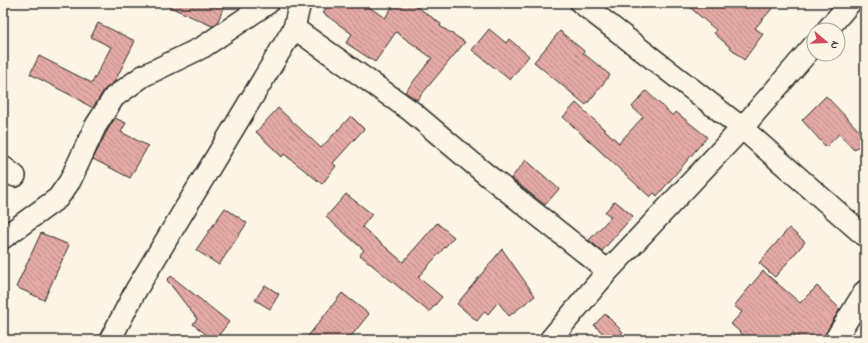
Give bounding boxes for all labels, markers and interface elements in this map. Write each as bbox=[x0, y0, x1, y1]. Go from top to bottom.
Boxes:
north arrow bbox=[806, 22, 846, 62]
text: N bbox=[826, 39, 843, 51]

